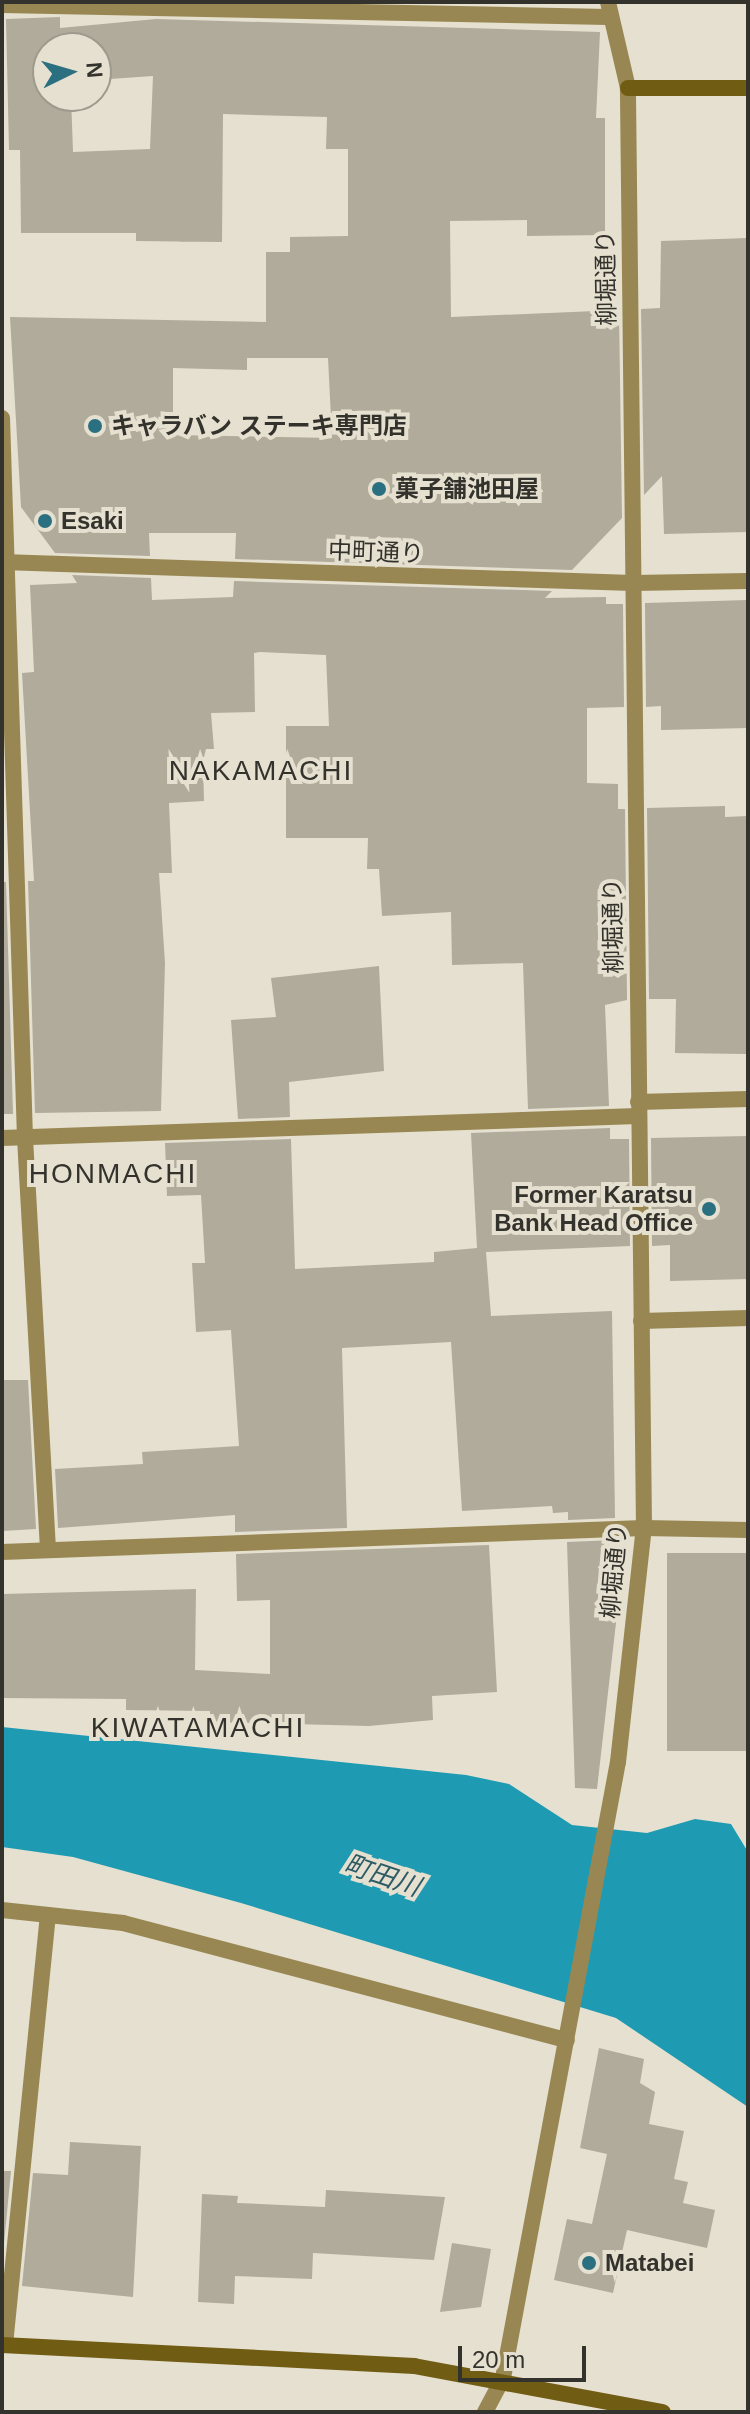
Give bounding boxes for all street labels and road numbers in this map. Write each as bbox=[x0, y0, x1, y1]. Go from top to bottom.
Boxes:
street label: 柳堀通り bbox=[591, 230, 621, 326]
street label: 中町通り bbox=[328, 536, 424, 568]
street label: 柳堀通り bbox=[598, 878, 628, 974]
street label: 柳堀通り bbox=[595, 1522, 633, 1620]

